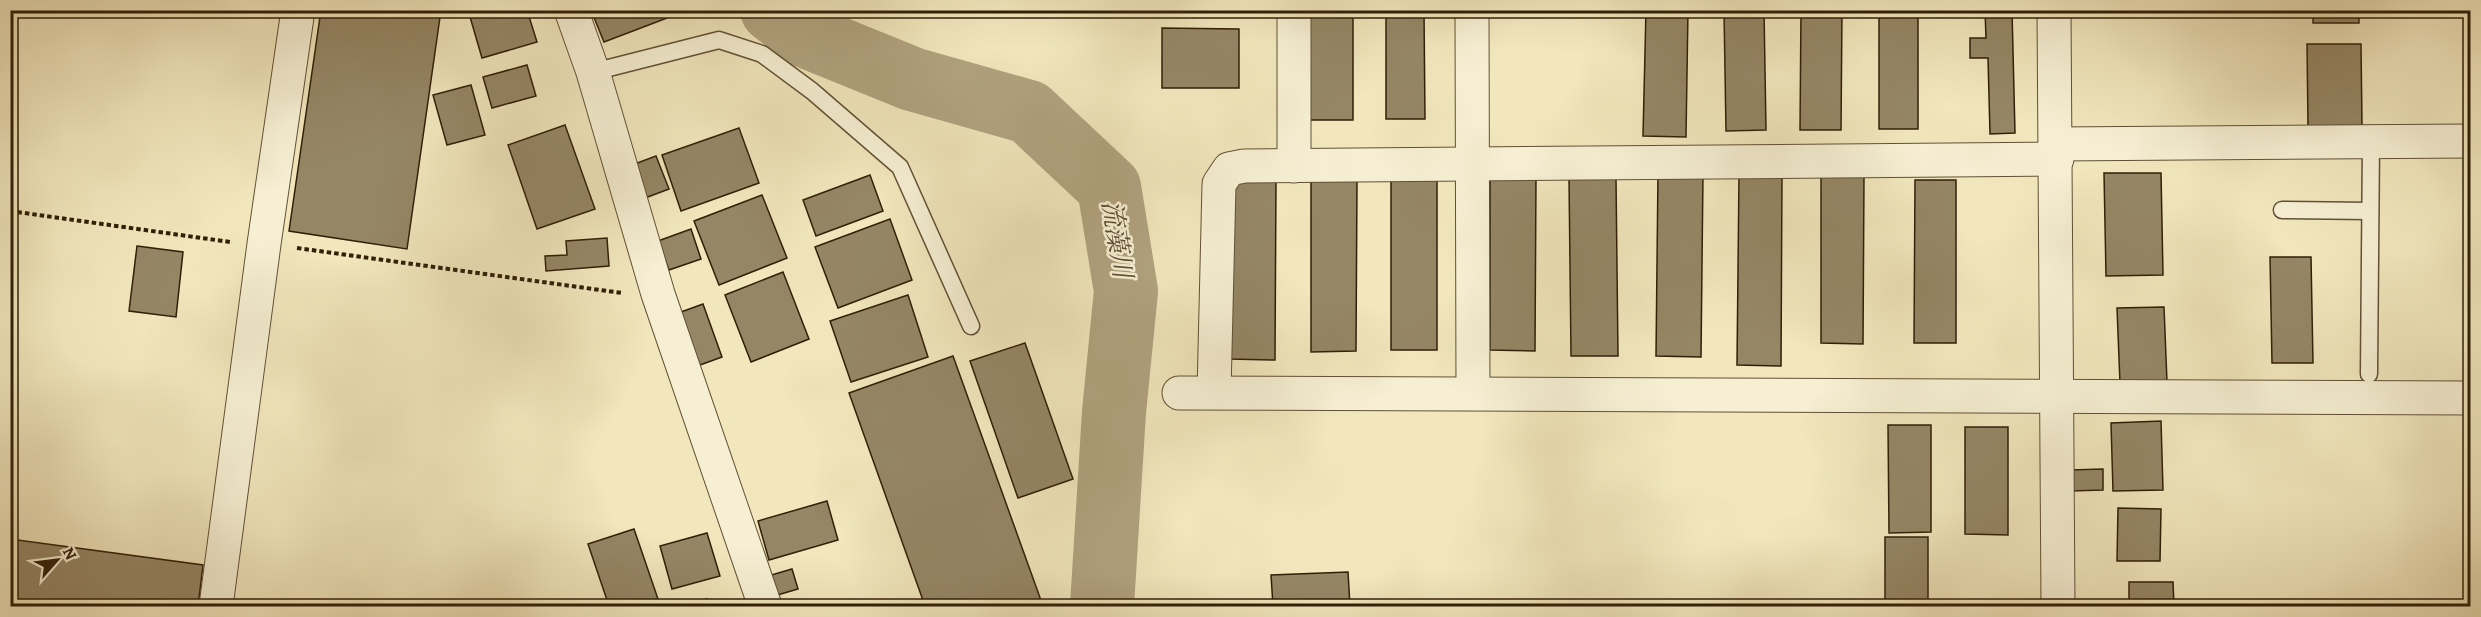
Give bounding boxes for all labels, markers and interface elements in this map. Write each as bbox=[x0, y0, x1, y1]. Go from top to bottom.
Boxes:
water label: 流藻川 bbox=[1094, 198, 1141, 283]
north arrow bbox=[27, 530, 87, 590]
text: N bbox=[57, 543, 82, 564]

